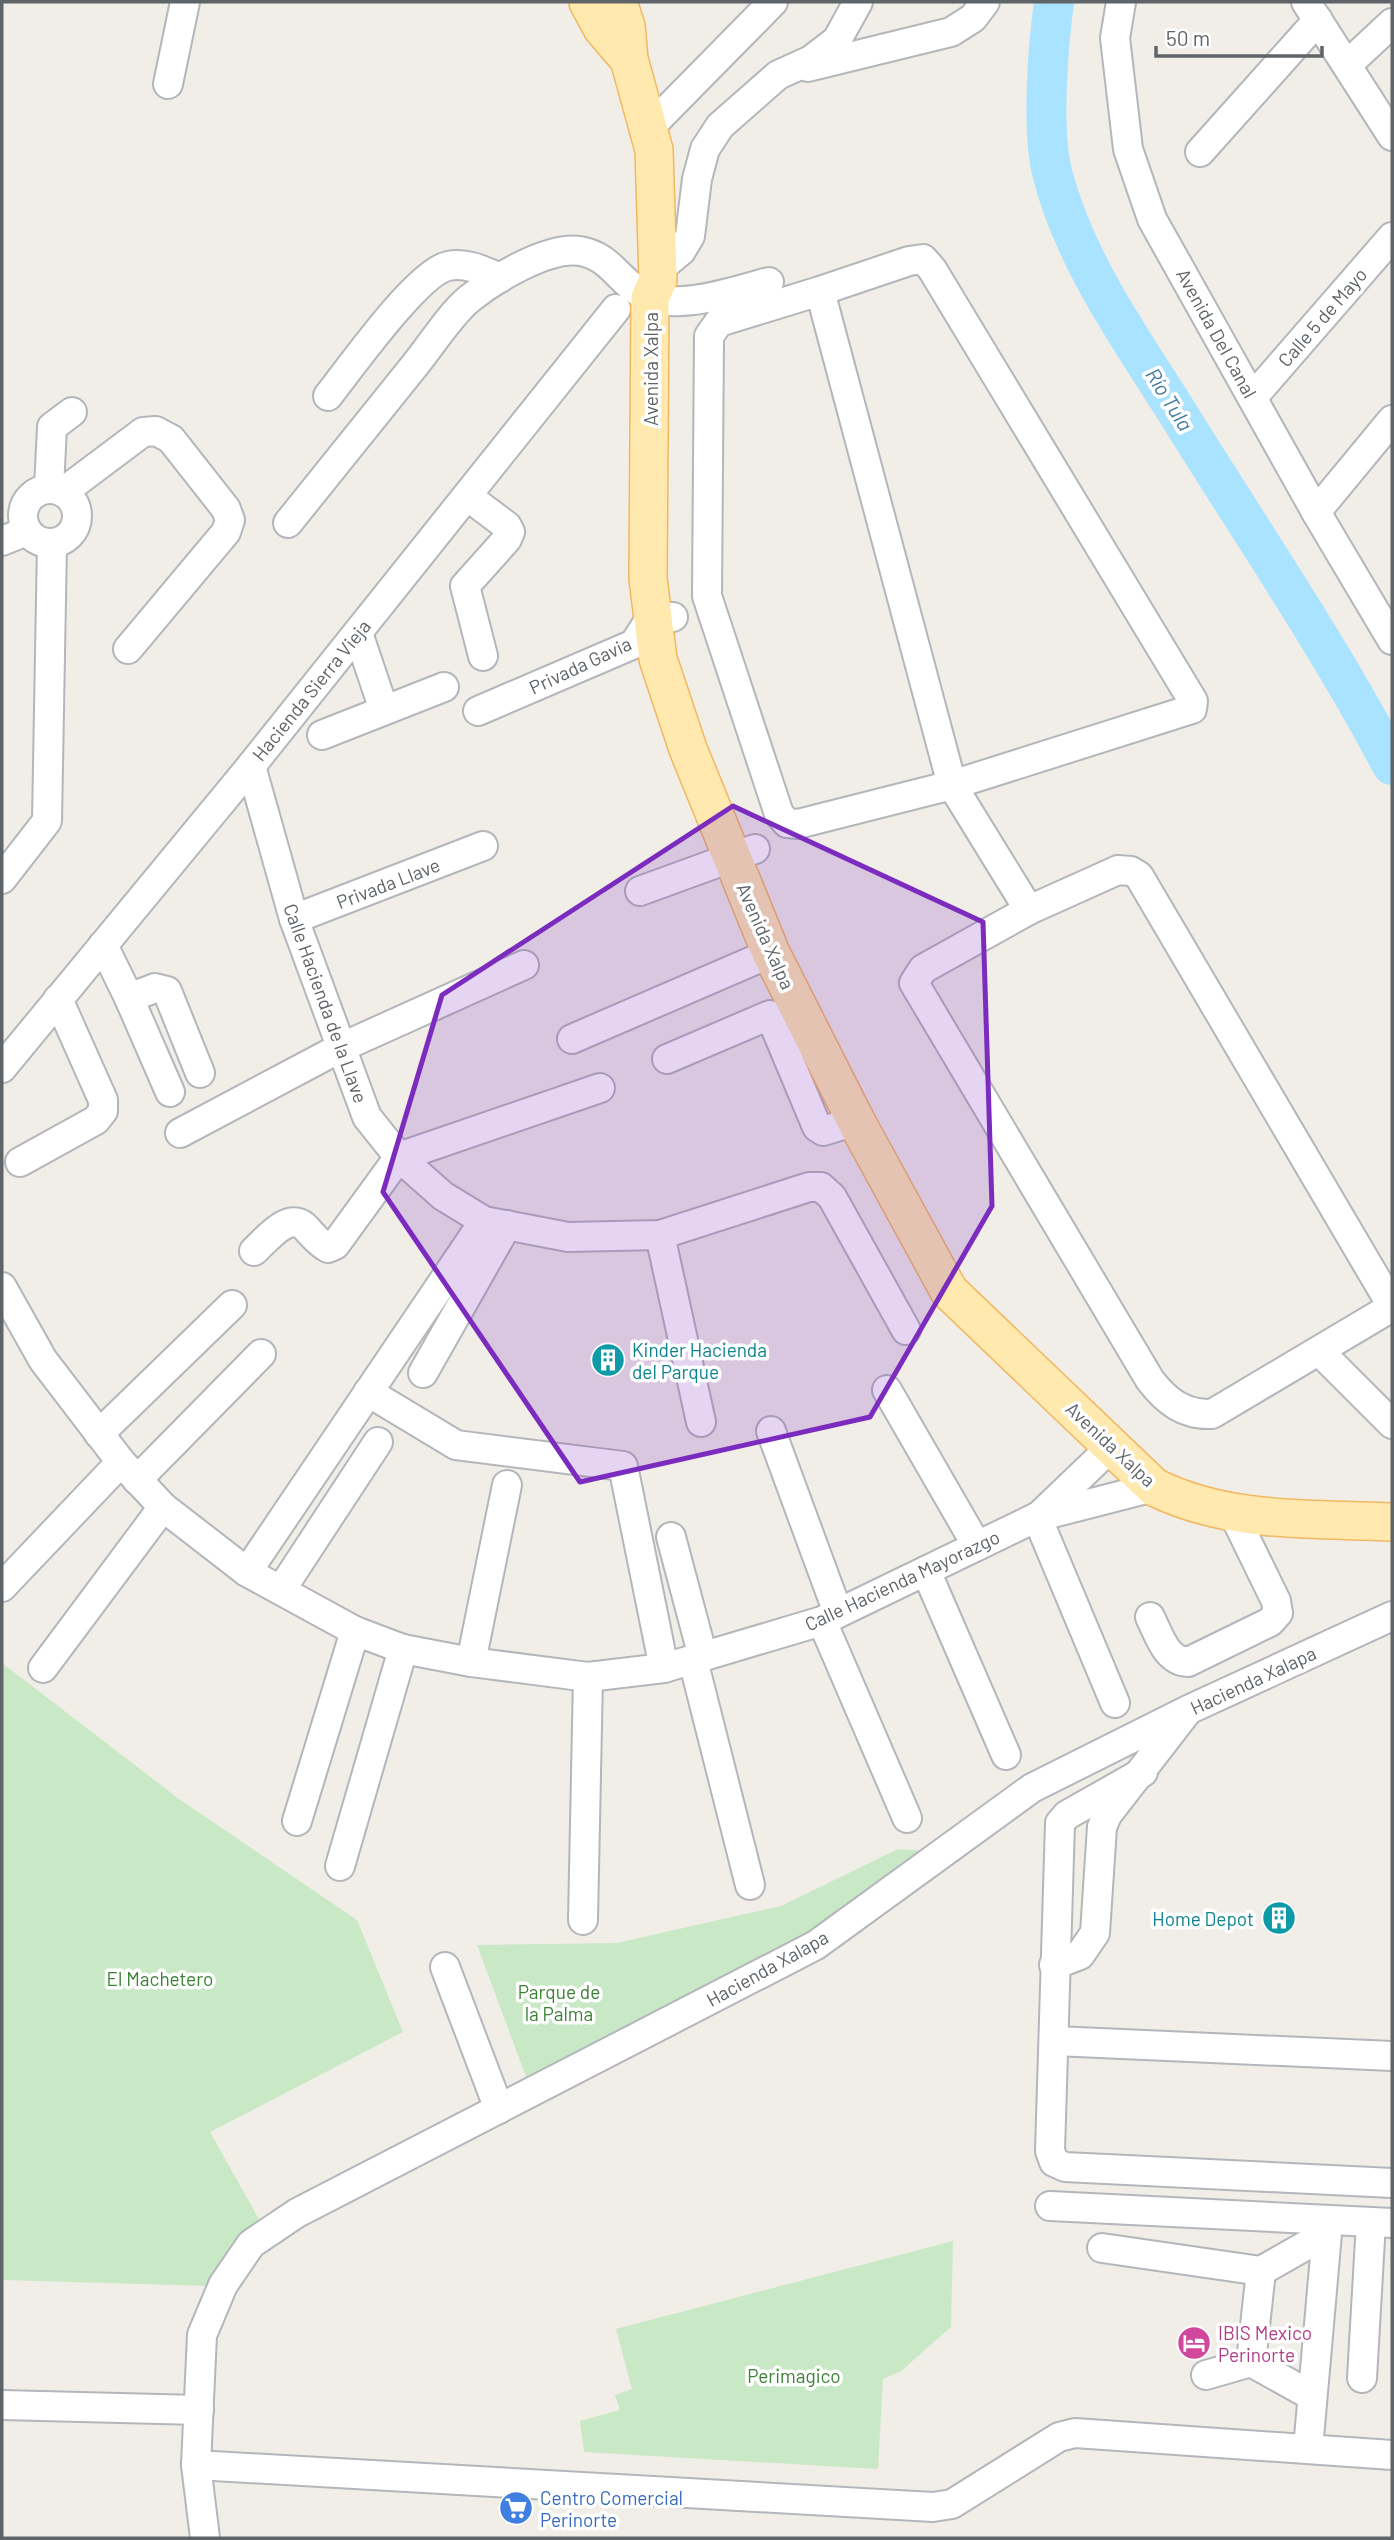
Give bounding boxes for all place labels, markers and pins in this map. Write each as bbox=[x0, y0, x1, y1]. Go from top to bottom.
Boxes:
place label: Kinder Hacienda del Parque bbox=[632, 1338, 767, 1383]
building icon: Kinder Hacienda del Parque bbox=[589, 1341, 627, 1379]
building icon: Home Depot bbox=[1260, 1899, 1298, 1937]
place label: Home Depot bbox=[1152, 1907, 1254, 1930]
place label: IBIS Mexico Perinorte bbox=[1218, 2321, 1312, 2366]
hotel icon: IBIS Mexico Perinorte bbox=[1175, 2324, 1213, 2362]
place label: Centro Comercial Perinorte bbox=[540, 2486, 683, 2531]
supermarket icon: Centro Comercial Perinorte bbox=[497, 2489, 535, 2527]

